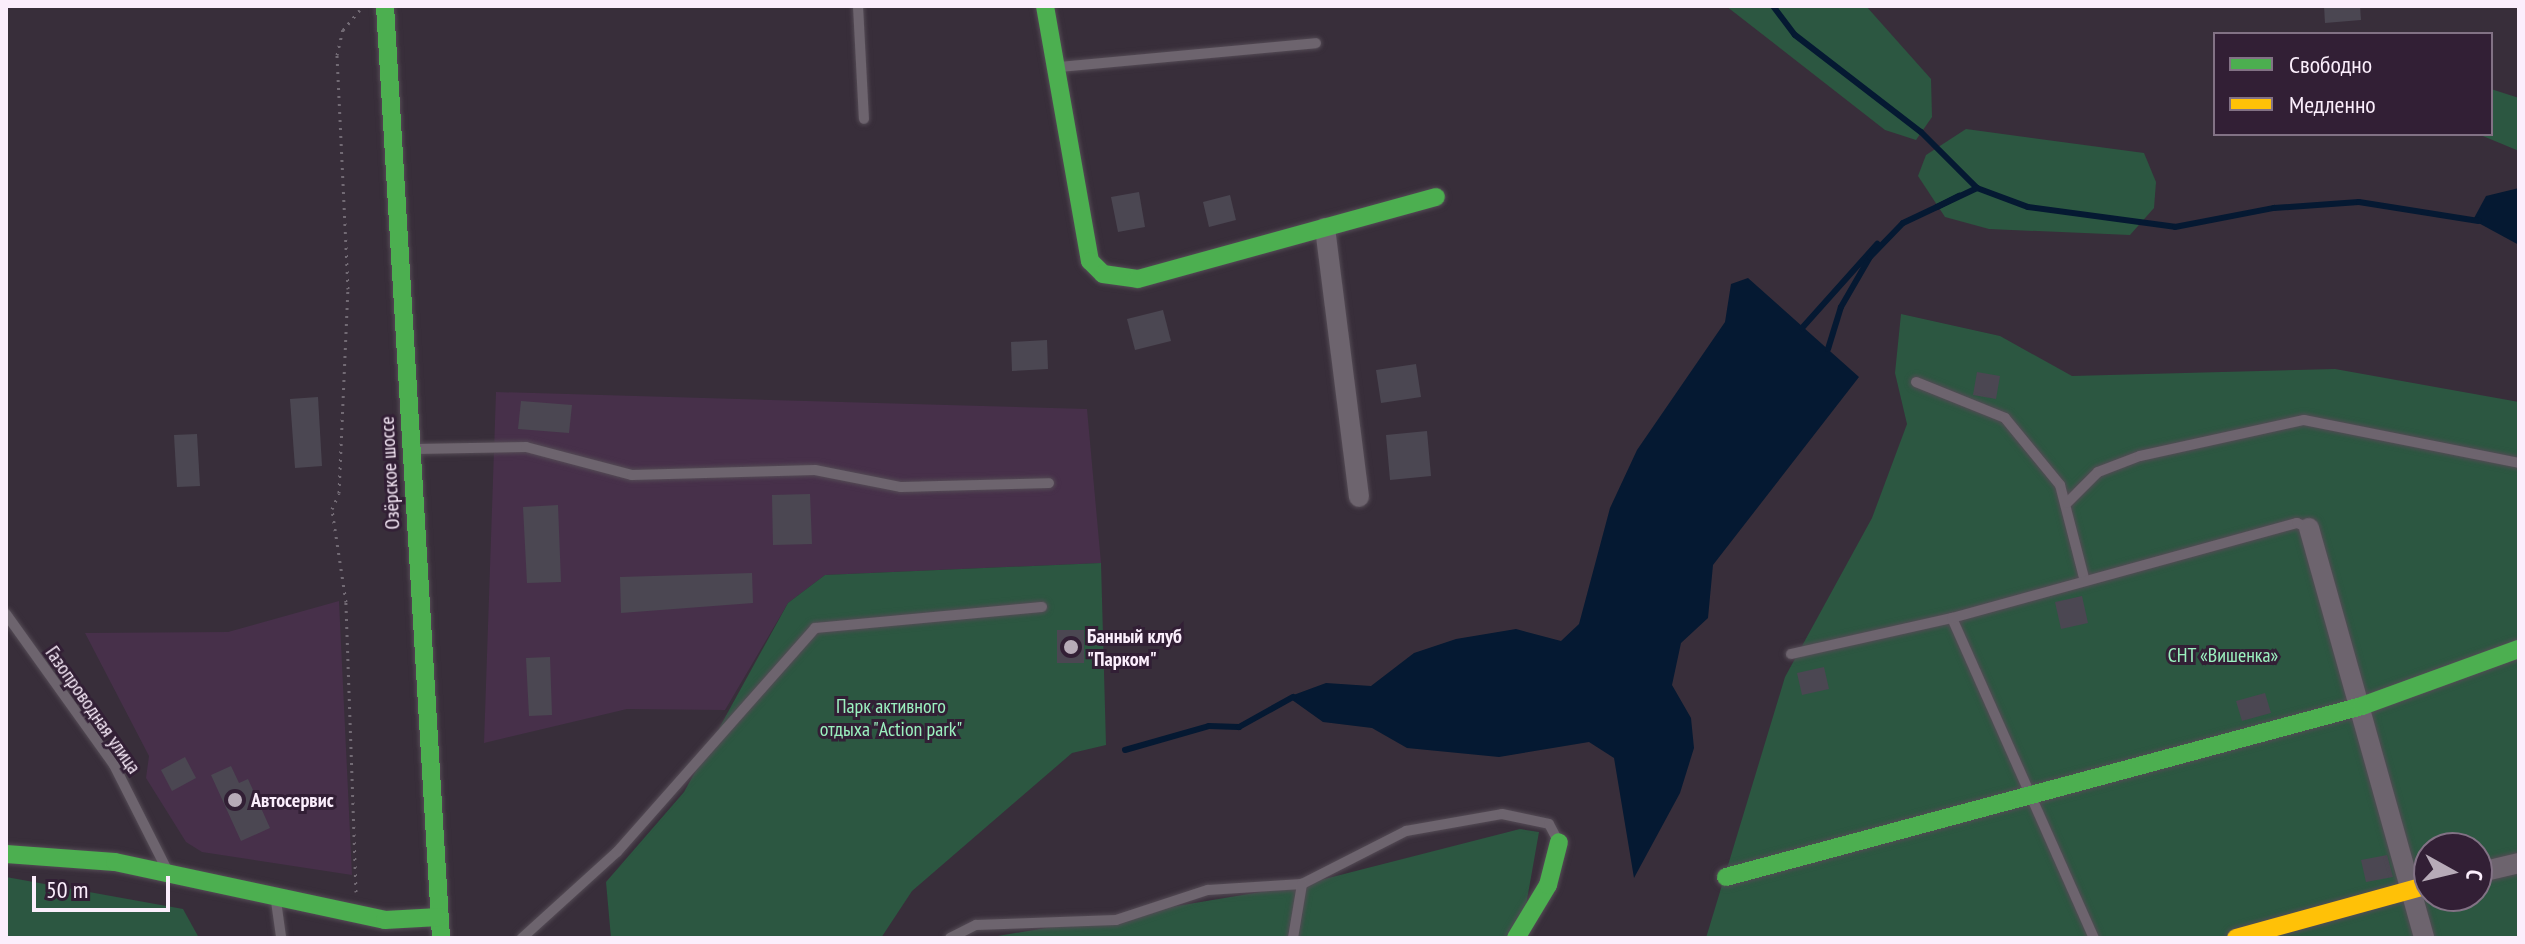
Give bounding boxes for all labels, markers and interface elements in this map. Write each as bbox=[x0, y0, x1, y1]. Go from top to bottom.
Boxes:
legend bbox=[2213, 32, 2493, 136]
text: Свободно bbox=[2289, 49, 2372, 80]
text: Медленно bbox=[2289, 89, 2376, 120]
street label: Озёрское шоссе bbox=[375, 416, 405, 530]
place label: Банный клуб "Парком" bbox=[1087, 624, 1182, 671]
marker: Банный клуб "Парком" bbox=[1062, 638, 1080, 656]
street label: Газопроводная улица bbox=[40, 642, 146, 778]
park label: СНТ «Вишенка» bbox=[2167, 643, 2279, 667]
park label: Парк активного отдыха "Action park" bbox=[820, 695, 962, 742]
place label: Автосервис bbox=[251, 788, 334, 812]
marker: Автосервис bbox=[226, 791, 244, 809]
north arrow bbox=[2413, 832, 2493, 912]
scale bar bbox=[36, 860, 174, 910]
text: С bbox=[2460, 868, 2489, 882]
text: 50 m bbox=[46, 874, 88, 905]

